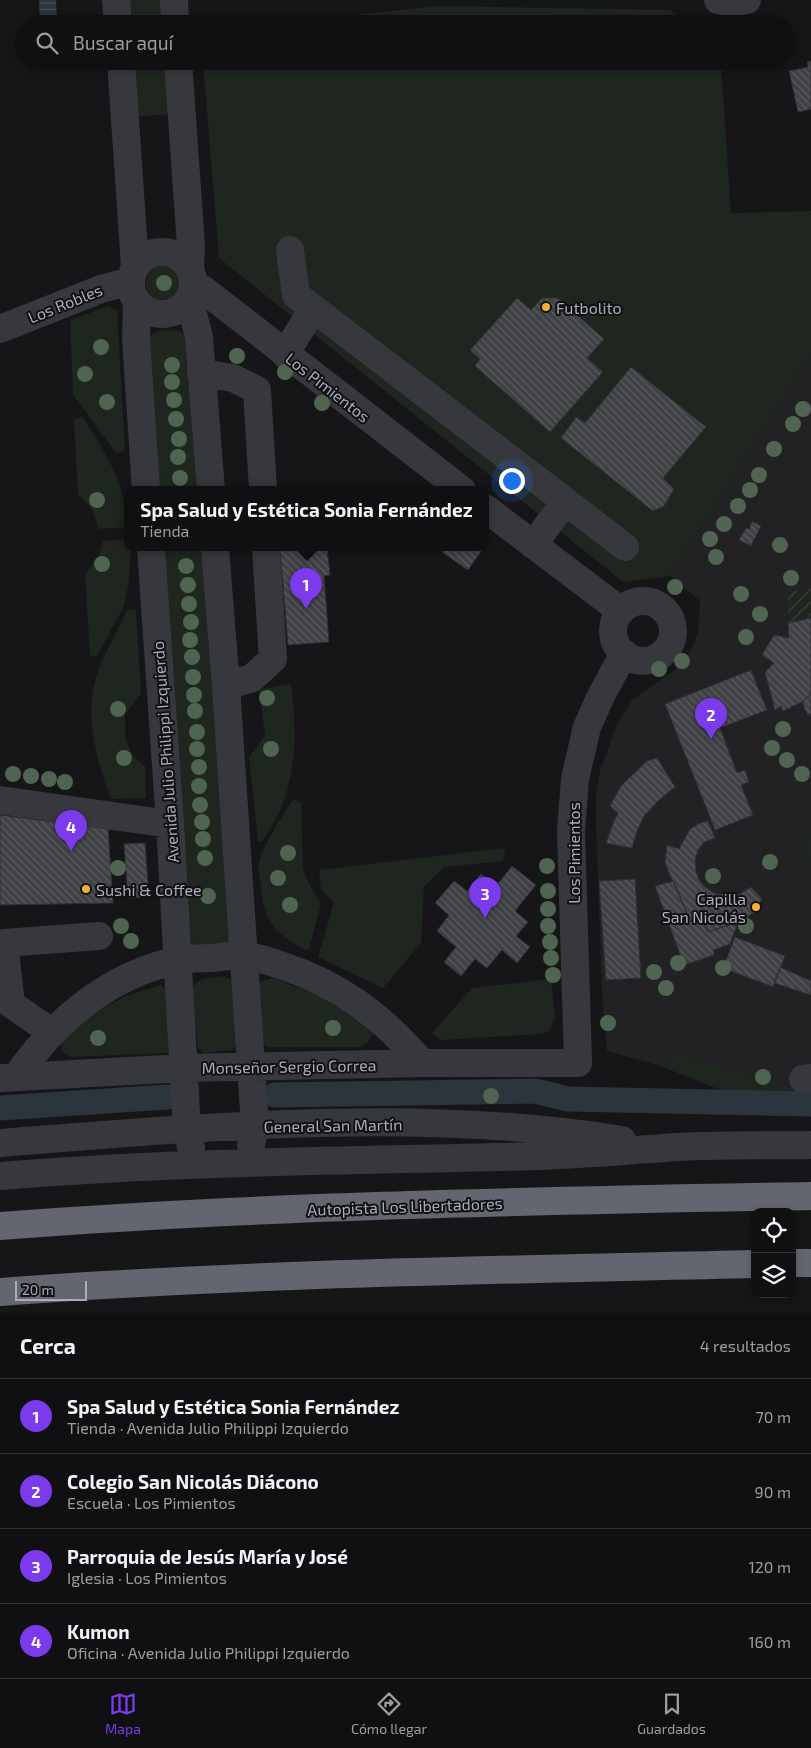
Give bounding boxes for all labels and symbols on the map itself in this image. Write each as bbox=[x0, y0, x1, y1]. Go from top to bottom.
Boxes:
street label: Los Robles bbox=[25, 279, 105, 327]
place label: Futbolito bbox=[556, 298, 622, 317]
marker: Futbolito bbox=[540, 301, 552, 313]
street label: Los Pimientos bbox=[282, 348, 374, 426]
your location bbox=[499, 468, 525, 494]
pin: 1 bbox=[290, 568, 322, 609]
street label: Avenida Julio Philippi Izquierdo bbox=[148, 641, 182, 863]
pin: 2 bbox=[695, 698, 727, 739]
street label: Los Pimientos bbox=[564, 802, 583, 904]
pin: 4 bbox=[55, 810, 87, 851]
pin: 3 bbox=[469, 877, 501, 918]
place label: Sushi & Coffee bbox=[96, 880, 202, 899]
marker: Sushi & Coffee bbox=[80, 883, 92, 895]
place label: Capilla San Nicolás bbox=[662, 889, 746, 926]
marker: Capilla San Nicolás bbox=[750, 901, 762, 913]
street label: Monseñor Sergio Correa bbox=[201, 1055, 377, 1077]
street label: General San Martín bbox=[263, 1114, 403, 1136]
street label: Autopista Los Libertadores bbox=[307, 1193, 503, 1219]
scale bar bbox=[15, 1278, 88, 1301]

